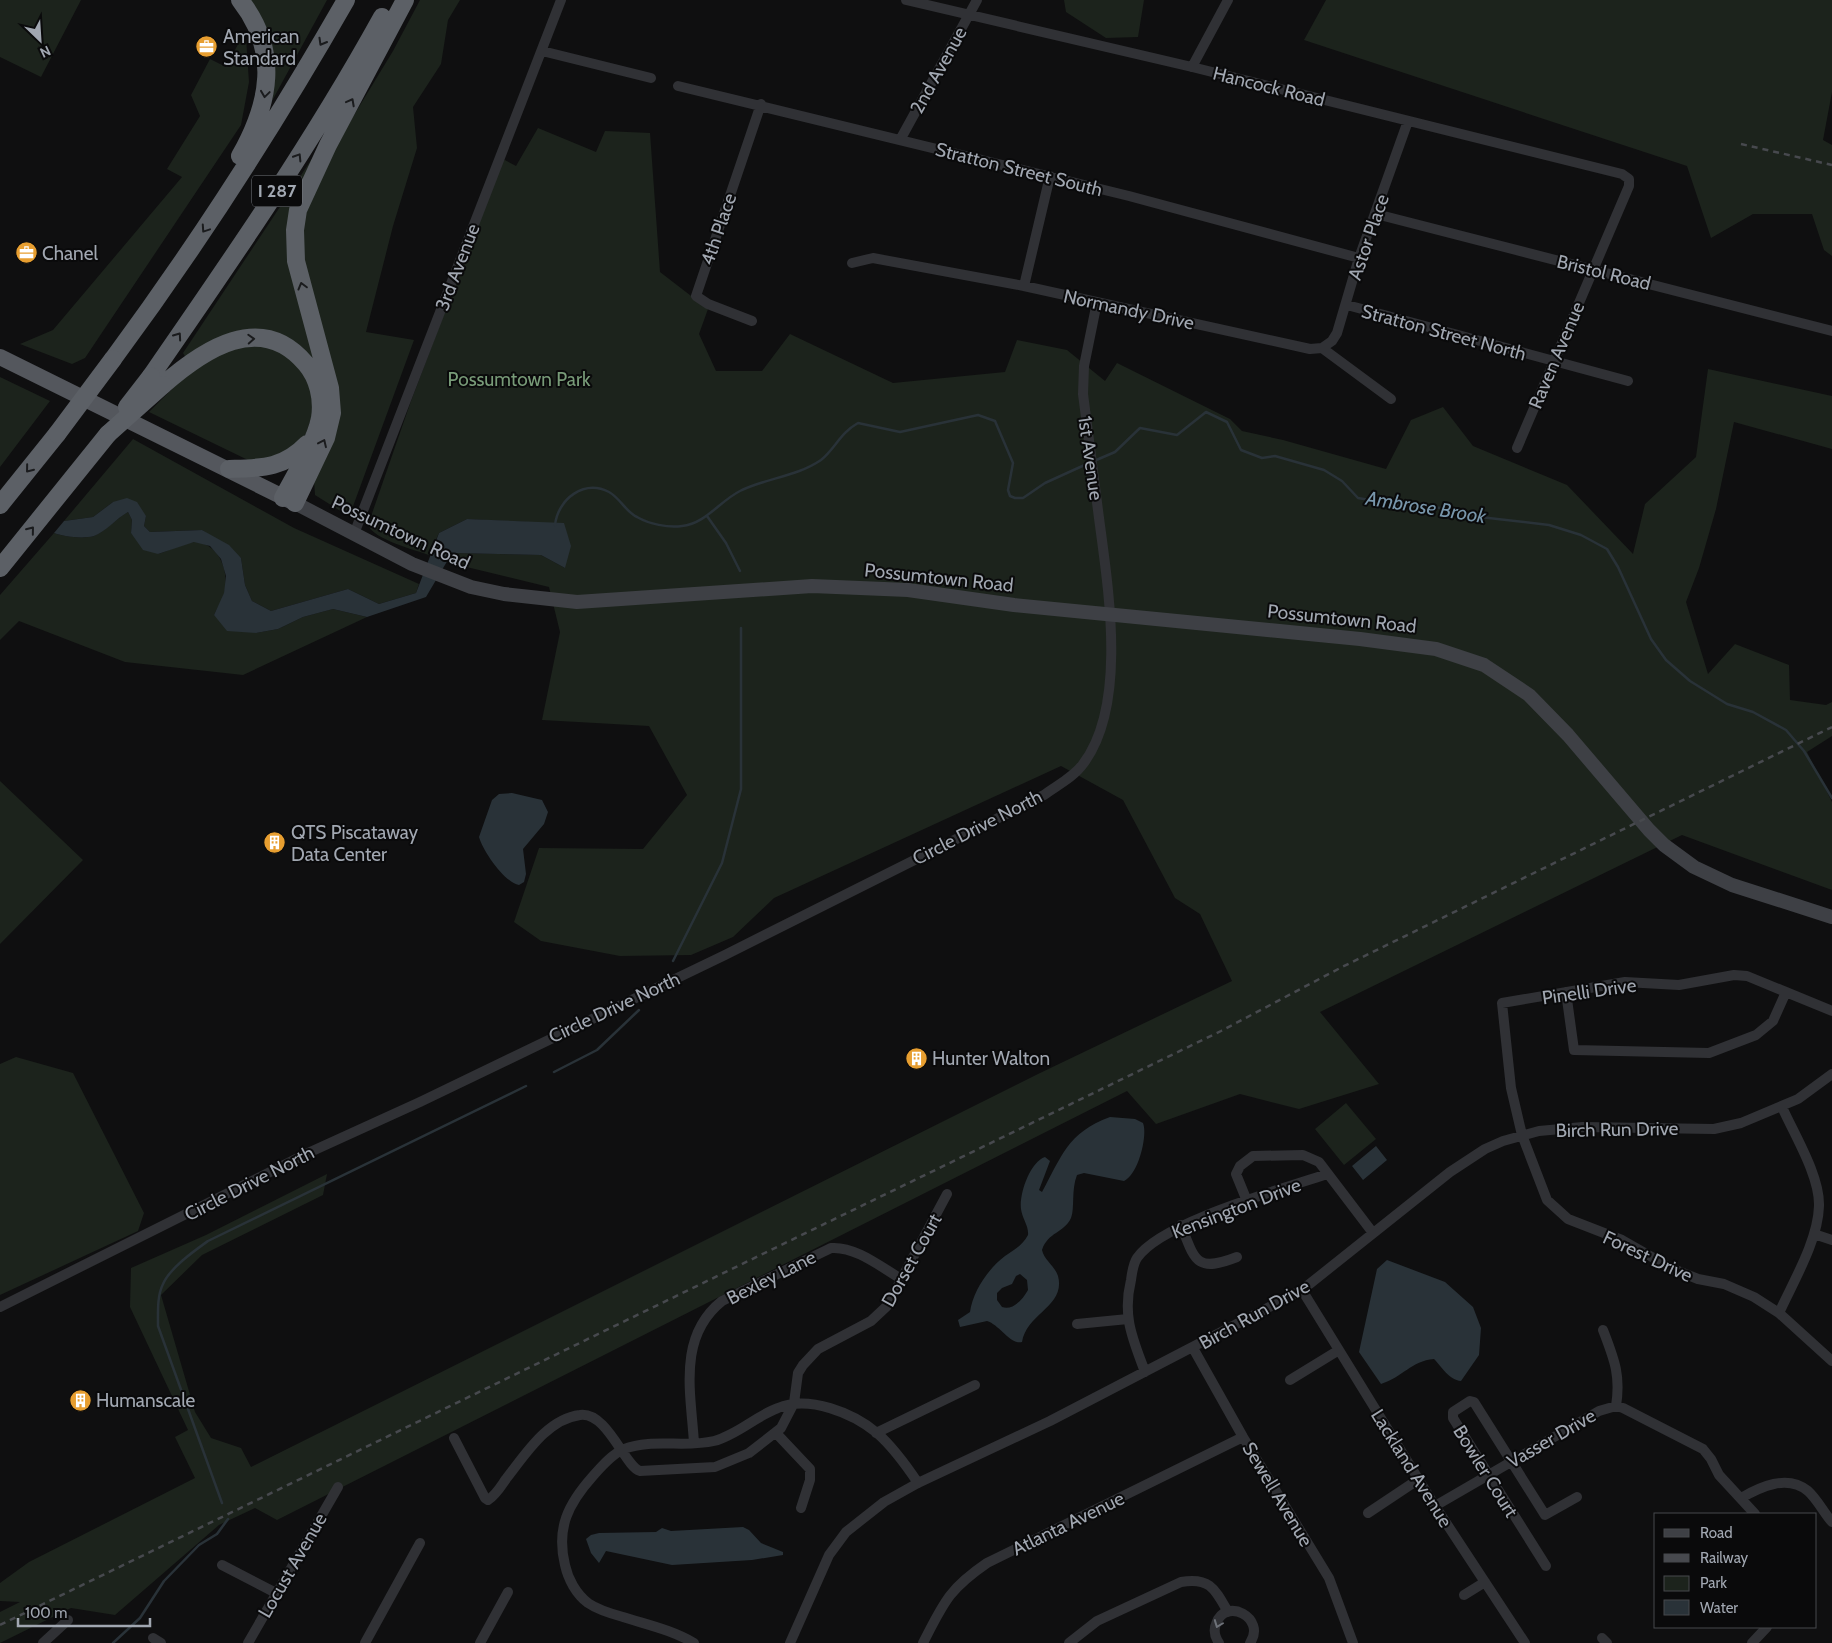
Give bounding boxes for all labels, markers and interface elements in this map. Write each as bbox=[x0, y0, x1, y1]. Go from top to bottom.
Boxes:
north arrow bbox=[15, 15, 65, 65]
street label: 2nd Avenue bbox=[905, 23, 972, 118]
place label: American Standard bbox=[223, 25, 300, 70]
office icon: American Standard bbox=[195, 35, 219, 59]
one-way arrow bbox=[318, 37, 328, 46]
text: N bbox=[37, 42, 54, 62]
street label: Hancock Road bbox=[1211, 61, 1327, 111]
one-way arrow bbox=[260, 90, 270, 99]
one-way arrow bbox=[345, 98, 355, 107]
street label: Stratton Street South bbox=[933, 138, 1105, 201]
one-way arrow bbox=[292, 154, 302, 163]
road number: I 287 bbox=[252, 176, 302, 207]
street label: 4th Place bbox=[695, 190, 742, 268]
street label: Astor Place bbox=[1343, 191, 1394, 283]
street label: 3rd Avenue bbox=[430, 220, 485, 314]
one-way arrow bbox=[202, 223, 211, 232]
office icon: Chanel bbox=[14, 241, 38, 265]
place label: Chanel bbox=[42, 242, 98, 265]
street label: Bristol Road bbox=[1555, 250, 1653, 295]
one-way arrow bbox=[297, 282, 308, 291]
street label: Normandy Drive bbox=[1061, 284, 1197, 335]
street label: Raven Avenue bbox=[1524, 298, 1589, 412]
street label: Stratton Street North bbox=[1359, 299, 1529, 366]
one-way arrow bbox=[172, 332, 181, 341]
one-way arrow bbox=[247, 333, 255, 344]
park label: Possumtown Park bbox=[448, 368, 591, 391]
street label: 1st Avenue bbox=[1073, 414, 1108, 502]
one-way arrow bbox=[317, 440, 327, 449]
one-way arrow bbox=[25, 464, 34, 473]
water label: Ambrose Brook bbox=[1363, 486, 1489, 529]
street label: Possumtown Road bbox=[328, 490, 474, 575]
one-way arrow bbox=[25, 527, 33, 536]
street label: Possumtown Road bbox=[863, 558, 1015, 597]
street label: Possumtown Road bbox=[1266, 599, 1418, 638]
street label: Circle Drive North bbox=[909, 785, 1046, 870]
place label: QTS Piscataway Data Center bbox=[291, 821, 419, 866]
building icon: QTS Piscataway Data Center bbox=[263, 831, 287, 855]
street label: Circle Drive North bbox=[545, 967, 684, 1048]
street label: Pinelli Drive bbox=[1540, 973, 1638, 1009]
building icon: Hunter Walton bbox=[904, 1046, 928, 1070]
place label: Hunter Walton bbox=[932, 1047, 1050, 1070]
street label: Birch Run Drive bbox=[1555, 1117, 1679, 1142]
street label: Circle Drive North bbox=[181, 1141, 318, 1226]
street label: Kensington Drive bbox=[1168, 1173, 1304, 1244]
street label: Dorset Court bbox=[876, 1209, 947, 1311]
street label: Forest Drive bbox=[1599, 1226, 1696, 1287]
street label: Bexley Lane bbox=[723, 1245, 820, 1310]
street label: Birch Run Drive bbox=[1195, 1274, 1314, 1354]
building icon: Humanscale bbox=[68, 1388, 92, 1412]
place label: Humanscale bbox=[96, 1389, 196, 1412]
street label: Vasser Drive bbox=[1503, 1404, 1600, 1473]
street label: Lackland Avenue bbox=[1366, 1405, 1457, 1532]
street label: Bowler Court bbox=[1448, 1421, 1523, 1522]
street label: Sewell Avenue bbox=[1237, 1438, 1318, 1551]
street label: Atlanta Avenue bbox=[1008, 1486, 1128, 1560]
street label: Locust Avenue bbox=[253, 1509, 332, 1622]
legend bbox=[1654, 1513, 1817, 1628]
text: Road bbox=[1700, 1524, 1733, 1542]
text: Railway bbox=[1700, 1549, 1749, 1567]
text: Park bbox=[1700, 1574, 1727, 1592]
scale bar bbox=[18, 1596, 150, 1628]
text: Water bbox=[1700, 1599, 1738, 1617]
text: 100 m bbox=[25, 1604, 67, 1622]
one-way arrow bbox=[1213, 1619, 1224, 1628]

